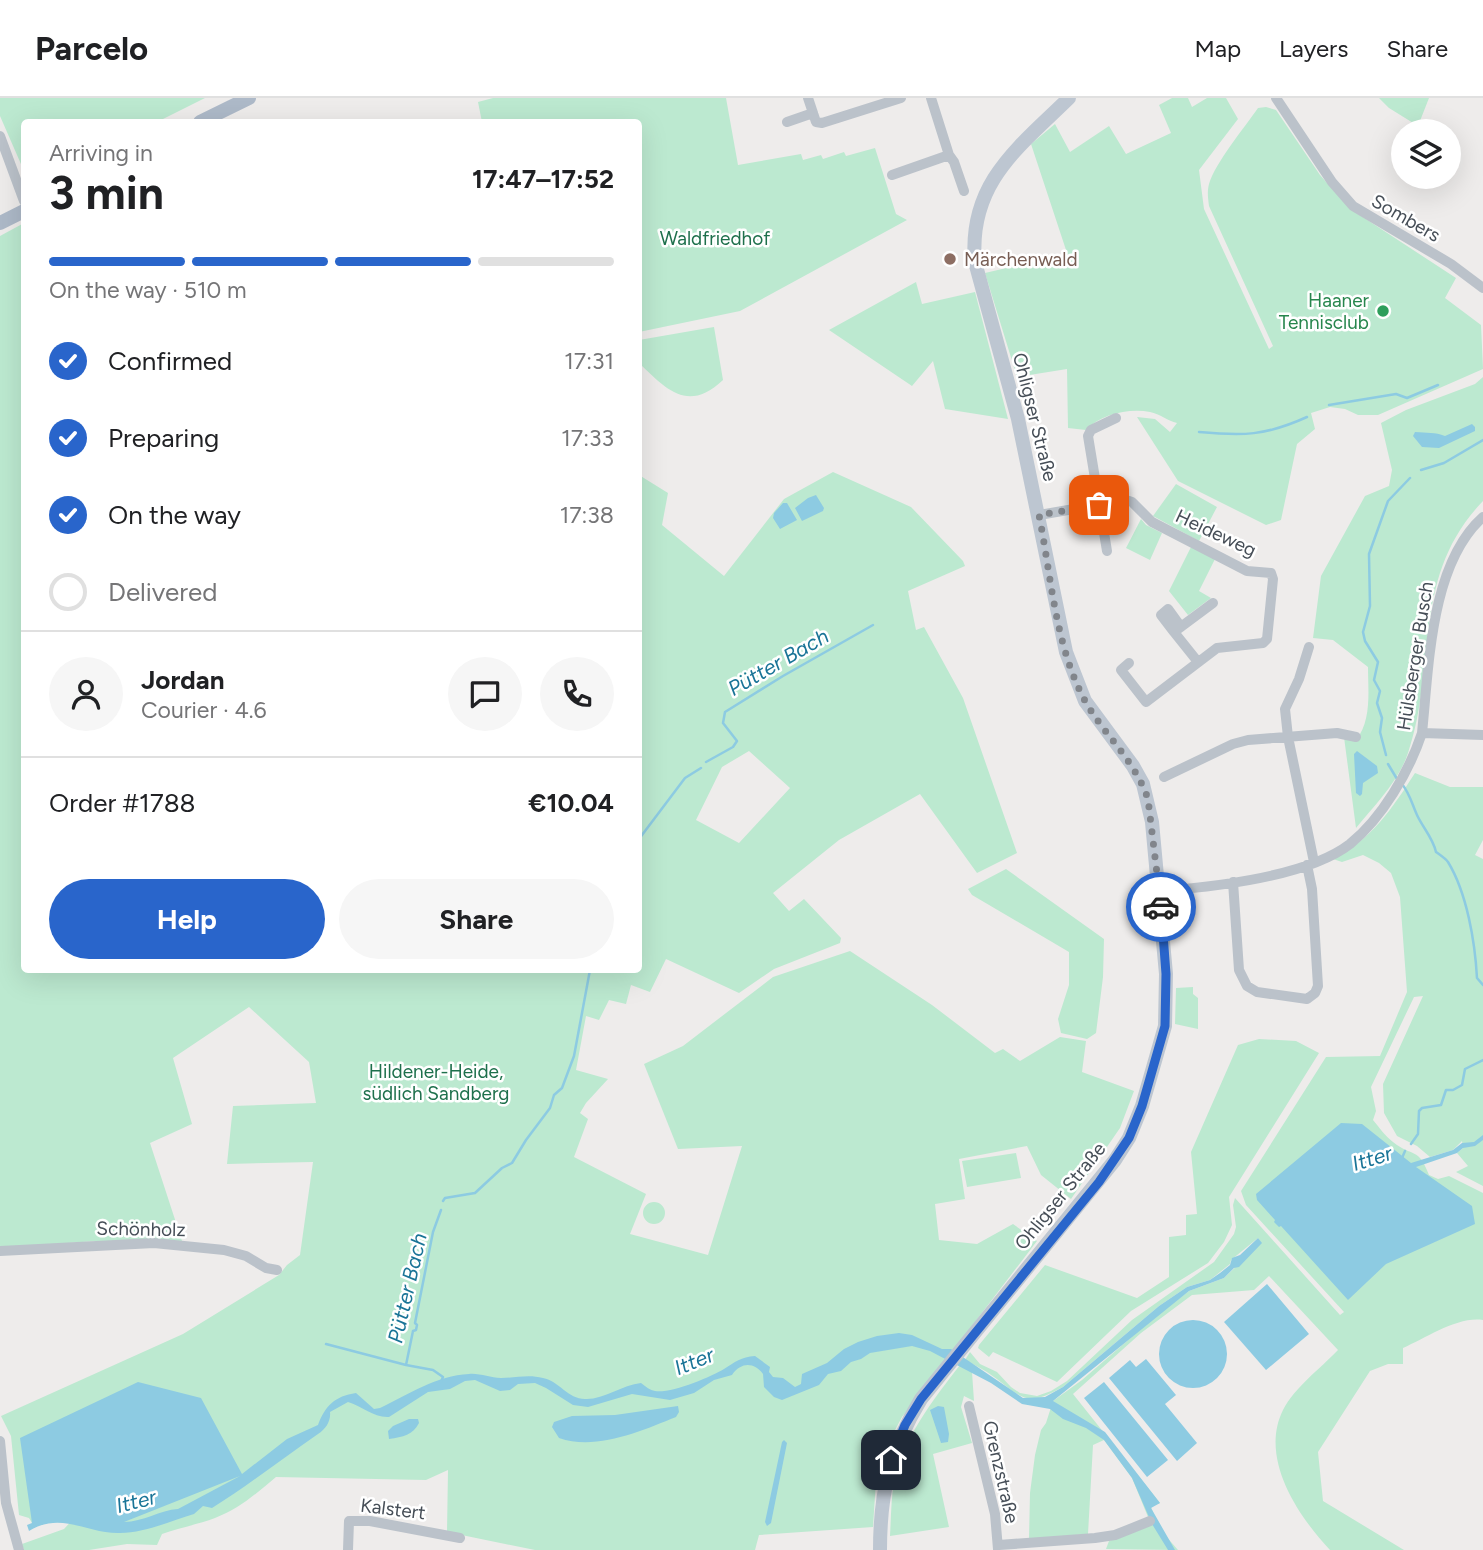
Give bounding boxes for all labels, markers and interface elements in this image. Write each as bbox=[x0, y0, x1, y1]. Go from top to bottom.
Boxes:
text: Parcelo bbox=[35, 29, 148, 68]
text: Map bbox=[1194, 34, 1241, 63]
text: Layers bbox=[1279, 34, 1348, 63]
text: Share bbox=[1386, 34, 1448, 63]
map controls bbox=[1391, 119, 1461, 189]
button: layers bbox=[1391, 119, 1461, 189]
text: Arriving in bbox=[49, 139, 153, 167]
text: 17:47–17:52 bbox=[472, 163, 614, 195]
text: 3 min bbox=[49, 165, 164, 221]
street label: Sombers bbox=[1367, 189, 1445, 247]
park label: Waldfriedhof bbox=[660, 227, 770, 250]
place label: Märchenwald bbox=[964, 248, 1078, 271]
marker: Märchenwald bbox=[942, 251, 958, 267]
text: On the way · 510 m bbox=[49, 276, 246, 304]
place label: Haaner Tennisclub bbox=[1279, 289, 1370, 334]
marker: Haaner Tennisclub bbox=[1375, 303, 1391, 319]
icon: check bbox=[49, 342, 87, 380]
text: Confirmed bbox=[108, 345, 232, 377]
text: 17:31 bbox=[564, 347, 614, 375]
street label: Ohligser Straße bbox=[1008, 350, 1062, 484]
icon: check bbox=[49, 419, 87, 457]
text: Preparing bbox=[108, 422, 219, 454]
text: 17:33 bbox=[561, 424, 614, 452]
pin bbox=[1069, 475, 1129, 535]
icon: bag bbox=[1080, 486, 1118, 524]
icon: check bbox=[49, 496, 87, 534]
text: On the way bbox=[108, 499, 241, 531]
text: 17:38 bbox=[560, 501, 614, 529]
street label: Heideweg bbox=[1172, 504, 1260, 562]
text: Delivered bbox=[108, 576, 217, 608]
street label: Hülsberger Busch bbox=[1392, 580, 1438, 732]
water label: Pütter Bach bbox=[723, 623, 833, 701]
button: person bbox=[49, 657, 123, 731]
button: chat bbox=[448, 657, 522, 731]
button: phone bbox=[540, 657, 614, 731]
text: Jordan bbox=[141, 664, 224, 696]
text: Courier · 4.6 bbox=[141, 696, 267, 724]
text: Order #1788 bbox=[49, 787, 196, 819]
text: €10.04 bbox=[528, 787, 614, 819]
courier bbox=[1126, 872, 1196, 942]
button: Help bbox=[49, 879, 325, 959]
button: Share bbox=[339, 879, 614, 959]
icon: car bbox=[1142, 888, 1180, 926]
park label: Hildener-Heide, südlich Sandberg bbox=[363, 1060, 509, 1105]
street label: Ohligser Straße bbox=[1010, 1138, 1110, 1254]
water label: Itter bbox=[1349, 1140, 1396, 1176]
street label: Schönholz bbox=[96, 1217, 186, 1241]
water label: Pütter Bach bbox=[382, 1230, 432, 1345]
water label: Itter bbox=[671, 1342, 718, 1380]
street label: Grenzstraße bbox=[978, 1419, 1024, 1525]
pin bbox=[861, 1430, 921, 1490]
icon: home bbox=[872, 1441, 910, 1479]
water label: Itter bbox=[113, 1484, 160, 1518]
street label: Kalstert bbox=[359, 1494, 427, 1524]

